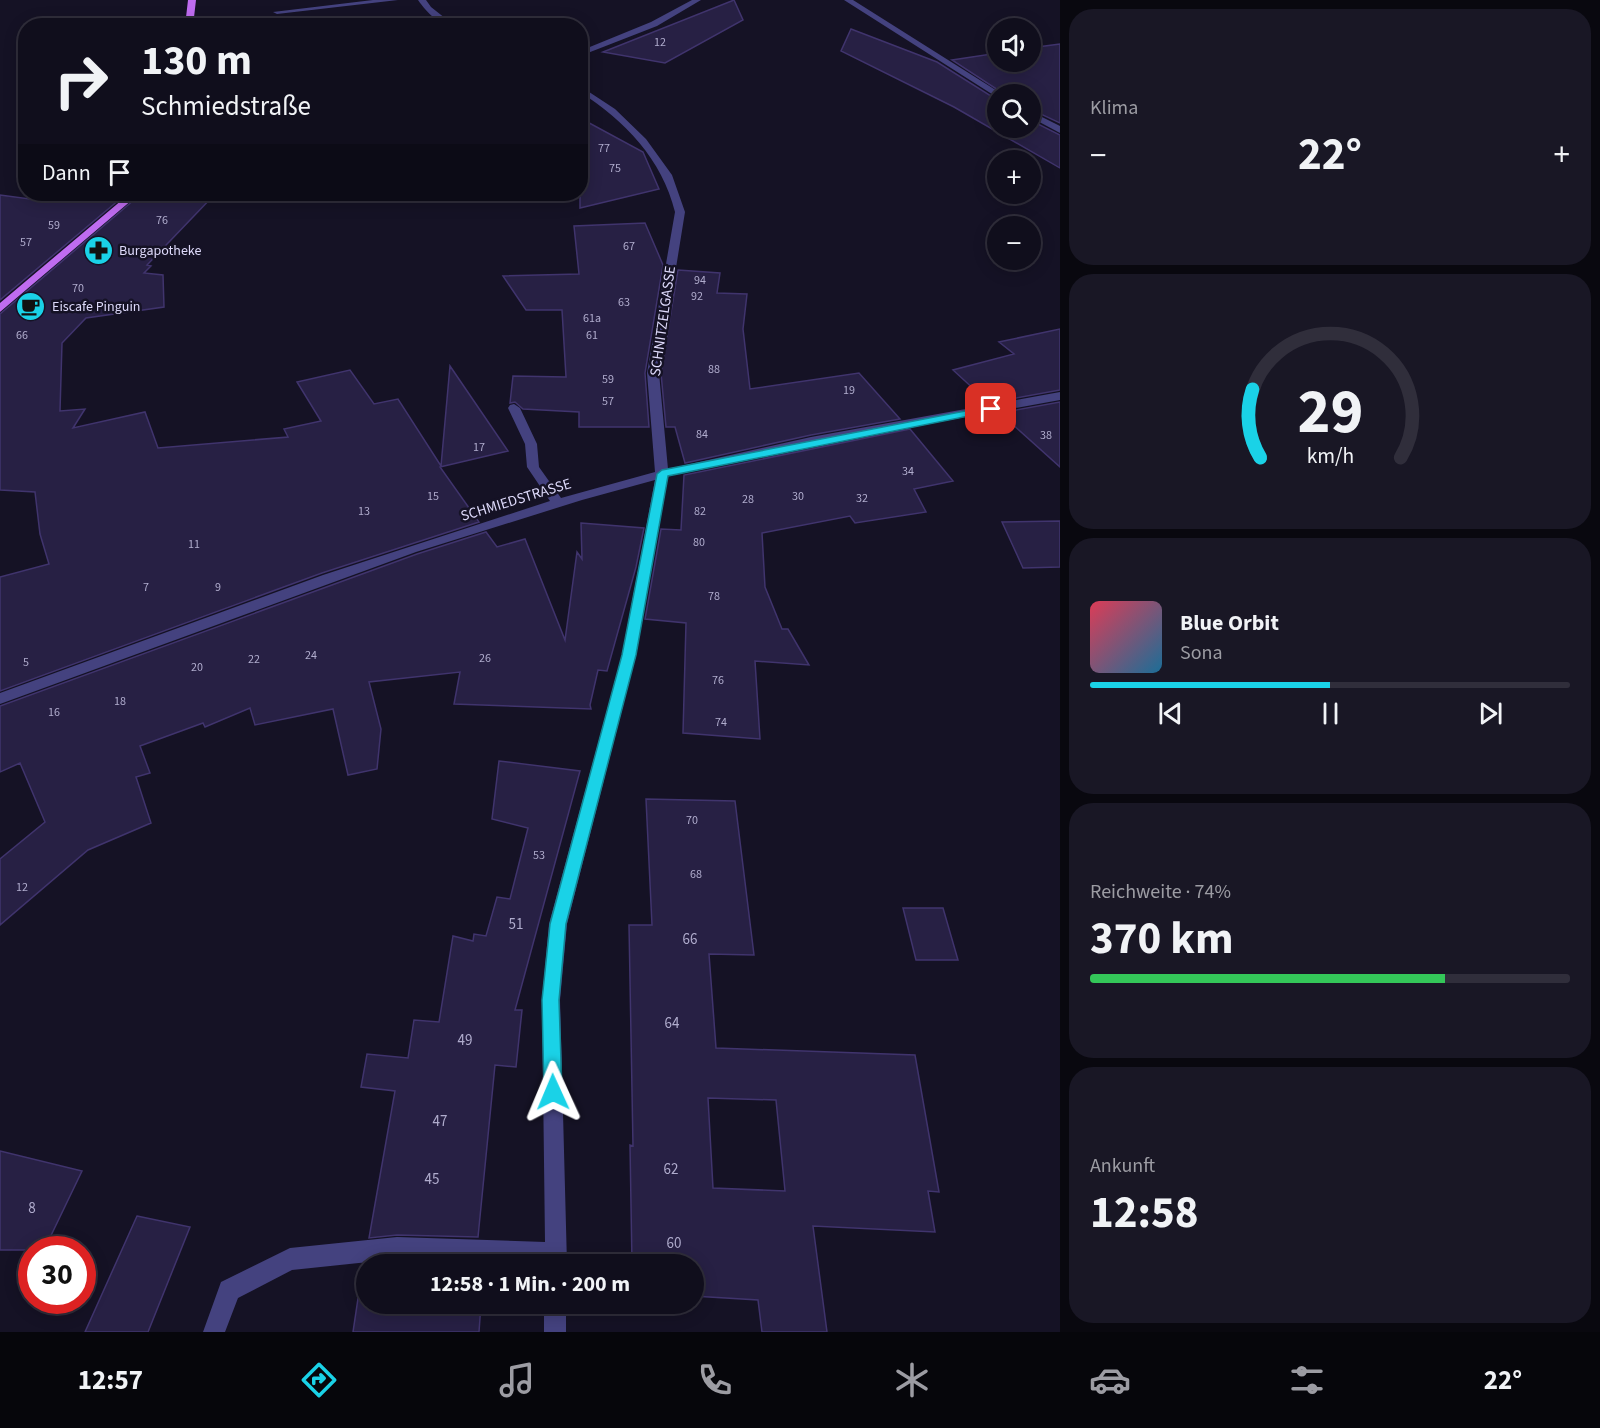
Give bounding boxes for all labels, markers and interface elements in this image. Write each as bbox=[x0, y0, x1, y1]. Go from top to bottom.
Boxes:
map controls bbox=[987, 18, 1041, 270]
button: sound bbox=[987, 18, 1041, 72]
text: 130 m bbox=[141, 31, 252, 91]
house number: 12 bbox=[654, 34, 666, 51]
icon: right bbox=[42, 42, 120, 120]
button: search bbox=[987, 84, 1041, 138]
text: Schmiedstraße bbox=[141, 87, 311, 126]
text: Klima bbox=[1090, 94, 1138, 122]
text: 22° bbox=[1298, 123, 1362, 187]
text: − bbox=[1090, 132, 1106, 179]
text: + bbox=[1554, 132, 1570, 179]
house number: 77 bbox=[598, 140, 610, 157]
button: + bbox=[987, 150, 1041, 204]
icon: arrive bbox=[103, 156, 136, 189]
text: Dann bbox=[42, 157, 91, 189]
house number: 75 bbox=[609, 160, 621, 177]
house number: 76 bbox=[156, 212, 168, 229]
button: − bbox=[987, 216, 1041, 270]
house number: 59 bbox=[48, 217, 60, 234]
house number: 57 bbox=[20, 234, 32, 251]
pharmacy icon: Burgapotheke bbox=[82, 235, 114, 267]
house number: 67 bbox=[623, 238, 635, 255]
place label: Burgapotheke bbox=[119, 241, 202, 261]
street label: SCHNITZELGASSE bbox=[645, 264, 681, 378]
house number: 94 bbox=[694, 272, 706, 289]
house number: 70 bbox=[72, 280, 84, 297]
house number: 92 bbox=[691, 288, 703, 305]
cafe icon: Eiscafe Pinguin bbox=[15, 291, 47, 323]
house number: 63 bbox=[618, 294, 630, 311]
place label: Eiscafe Pinguin bbox=[52, 297, 140, 317]
house number: 61a bbox=[583, 310, 601, 327]
house number: 66 bbox=[16, 327, 28, 344]
house number: 61 bbox=[586, 327, 598, 344]
house number: 88 bbox=[708, 361, 720, 378]
text: 29 bbox=[1297, 369, 1363, 458]
house number: 59 bbox=[602, 371, 614, 388]
house number: 19 bbox=[843, 382, 855, 399]
pin bbox=[965, 383, 1016, 434]
icon: arrive bbox=[974, 392, 1007, 425]
house number: 57 bbox=[602, 393, 614, 410]
house number: 84 bbox=[696, 426, 708, 443]
house number: 38 bbox=[1040, 427, 1052, 444]
house number: 17 bbox=[473, 439, 485, 456]
text: km/h bbox=[1306, 442, 1354, 473]
house number: 34 bbox=[902, 463, 914, 480]
street label: SCHMIEDSTRASSE bbox=[458, 473, 574, 527]
house number: 15 bbox=[427, 488, 439, 505]
house number: 30 bbox=[792, 488, 804, 505]
house number: 32 bbox=[856, 490, 868, 507]
house number: 28 bbox=[742, 491, 754, 508]
house number: 13 bbox=[358, 503, 370, 520]
house number: 82 bbox=[694, 503, 706, 520]
house number: 80 bbox=[693, 534, 705, 551]
house number: 11 bbox=[188, 536, 200, 553]
house number: 7 bbox=[143, 579, 149, 596]
house number: 9 bbox=[215, 579, 221, 596]
house number: 78 bbox=[708, 588, 720, 605]
text: Blue Orbit bbox=[1180, 607, 1279, 639]
text: Sona bbox=[1180, 639, 1223, 667]
house number: 24 bbox=[305, 647, 317, 664]
house number: 26 bbox=[479, 650, 491, 667]
house number: 22 bbox=[248, 651, 260, 668]
house number: 5 bbox=[23, 654, 29, 671]
house number: 20 bbox=[191, 659, 203, 676]
house number: 76 bbox=[712, 672, 724, 689]
house number: 18 bbox=[114, 693, 126, 710]
icon: previous bbox=[1154, 697, 1187, 730]
icon: pause bbox=[1314, 697, 1347, 730]
icon: next bbox=[1474, 697, 1507, 730]
house number: 16 bbox=[48, 704, 60, 721]
house number: 74 bbox=[715, 714, 727, 731]
house number: 70 bbox=[686, 812, 698, 829]
house number: 53 bbox=[533, 847, 545, 864]
house number: 68 bbox=[690, 866, 702, 883]
text: Reichweite · 74% bbox=[1090, 878, 1231, 906]
house number: 12 bbox=[16, 879, 28, 896]
text: 370 km bbox=[1090, 907, 1234, 971]
house number: 51 bbox=[509, 914, 523, 935]
house number: 66 bbox=[683, 929, 697, 950]
house number: 64 bbox=[665, 1013, 680, 1034]
house number: 49 bbox=[458, 1030, 472, 1051]
position arrow bbox=[521, 1060, 585, 1124]
house number: 47 bbox=[433, 1111, 447, 1132]
text: Ankunft bbox=[1090, 1152, 1155, 1180]
house number: 62 bbox=[664, 1159, 678, 1180]
house number: 45 bbox=[425, 1169, 439, 1190]
text: 12:58 bbox=[1090, 1181, 1199, 1245]
house number: 8 bbox=[28, 1198, 36, 1219]
house number: 60 bbox=[667, 1233, 681, 1254]
speed limit sign: 30 bbox=[18, 1236, 96, 1314]
text: 12:58 · 1 Min. · 200 m bbox=[430, 1268, 630, 1300]
icon: directions bbox=[298, 1359, 340, 1401]
icon: music bbox=[496, 1359, 538, 1401]
icon: phone bbox=[694, 1359, 736, 1401]
icon: climate bbox=[891, 1359, 933, 1401]
icon: car bbox=[1089, 1359, 1131, 1401]
icon: filters bbox=[1286, 1359, 1328, 1401]
text: 12:57 bbox=[78, 1361, 143, 1400]
text: 22° bbox=[1484, 1361, 1522, 1400]

